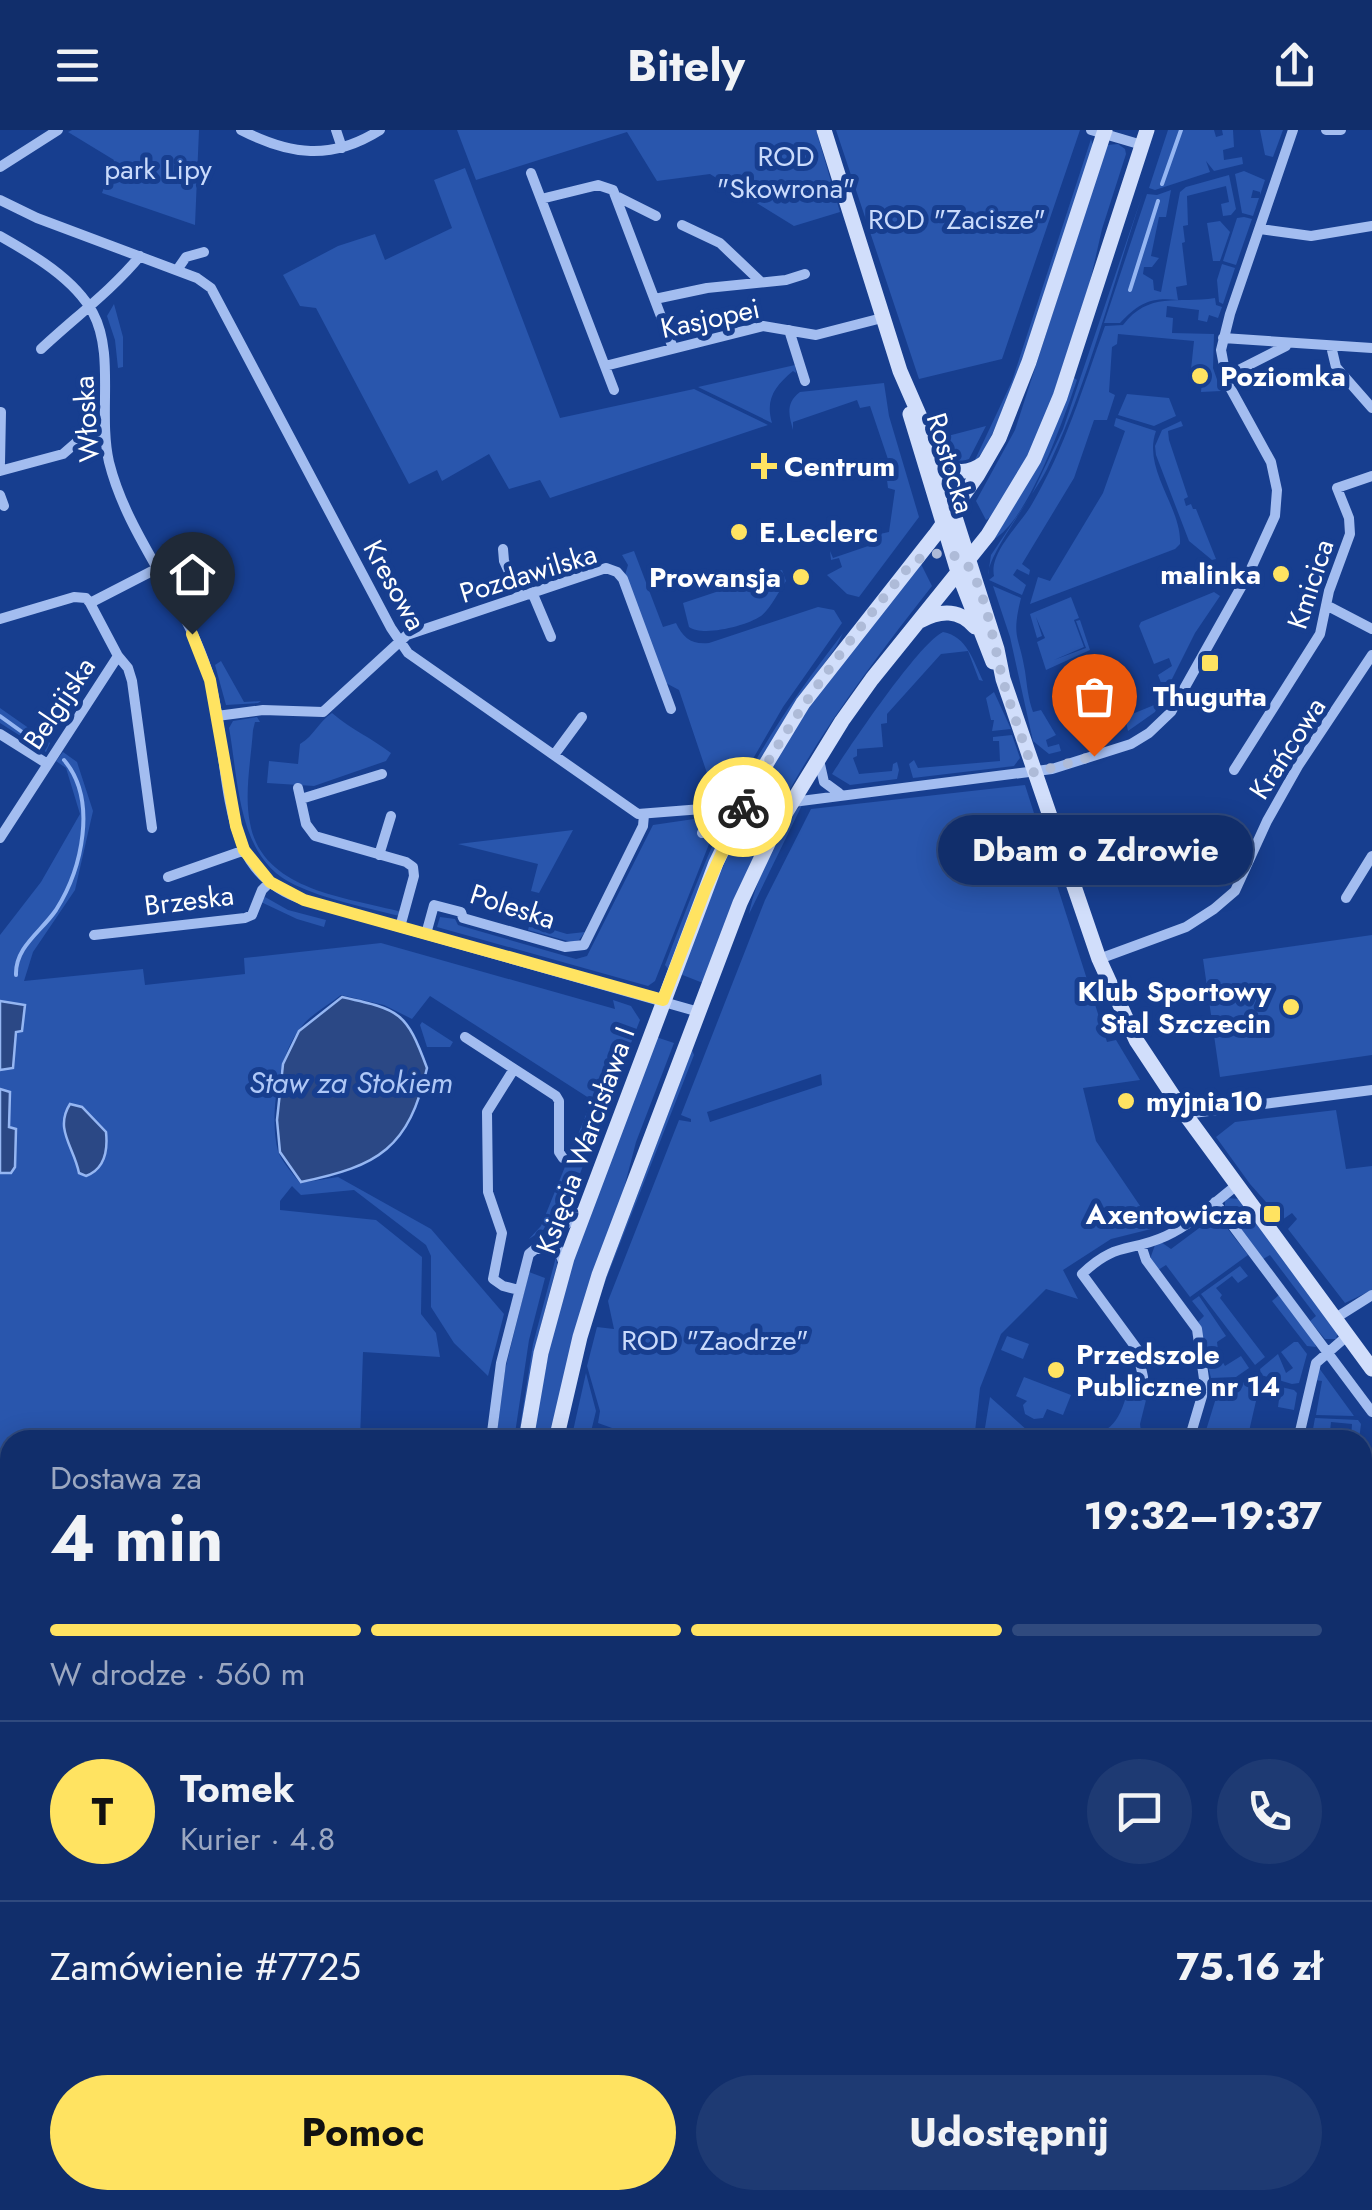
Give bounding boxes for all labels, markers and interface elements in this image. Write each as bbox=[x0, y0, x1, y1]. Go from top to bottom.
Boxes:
text: Bitely bbox=[627, 33, 745, 98]
icon: menu bbox=[50, 38, 105, 93]
icon: share bbox=[1267, 38, 1322, 93]
park label: ROD "Skowrona" bbox=[717, 136, 856, 209]
park label: park Lipy bbox=[104, 149, 212, 190]
park label: ROD "Zacisze" bbox=[868, 199, 1046, 240]
street label: Kasjopei bbox=[657, 288, 764, 349]
place label: Poziomka bbox=[1220, 356, 1346, 397]
marker: Poziomka bbox=[1189, 365, 1211, 387]
street label: Włoska bbox=[63, 374, 110, 464]
street label: Rostocka bbox=[916, 408, 985, 519]
place label: Centrum bbox=[784, 446, 895, 487]
marker: Centrum bbox=[753, 455, 775, 477]
place label: E.Leclerc bbox=[759, 512, 878, 553]
marker: E.Leclerc bbox=[728, 521, 750, 543]
pin bbox=[150, 532, 235, 635]
street label: Kresowa bbox=[353, 532, 436, 638]
street label: Pozdawilska bbox=[455, 533, 602, 614]
street label: Kmicica bbox=[1277, 534, 1344, 634]
icon: home bbox=[165, 547, 220, 602]
place label: malinka bbox=[1160, 554, 1261, 595]
place label: Prowansja bbox=[649, 557, 781, 598]
marker: malinka bbox=[1270, 563, 1292, 585]
marker: Prowansja bbox=[790, 566, 812, 588]
street label: Belgijska bbox=[13, 649, 105, 758]
marker: Thugutta bbox=[1199, 652, 1221, 674]
pin bbox=[1052, 654, 1137, 757]
icon: bag bbox=[1067, 669, 1122, 724]
place label: Thugutta bbox=[1153, 676, 1267, 717]
street label: Krańcowa bbox=[1239, 689, 1336, 807]
courier bbox=[693, 757, 793, 857]
icon: bike bbox=[716, 780, 771, 835]
callout: Dbam o Zdrowie bbox=[936, 816, 1252, 886]
text: Dbam o Zdrowie bbox=[972, 827, 1219, 873]
street label: Poleska bbox=[465, 873, 561, 940]
street label: Brzeska bbox=[142, 875, 236, 926]
place label: Klub Sportowy Stal Szczecin bbox=[1078, 971, 1271, 1044]
marker: Klub Sportowy Stal Szczecin bbox=[1280, 996, 1302, 1018]
street label: Księcia Warcisława I bbox=[525, 1021, 646, 1259]
water label: Staw za Stokiem bbox=[249, 1061, 453, 1104]
place label: myjnia10 bbox=[1146, 1081, 1263, 1122]
marker: myjnia10 bbox=[1115, 1090, 1137, 1112]
place label: Axentowicza bbox=[1085, 1194, 1252, 1235]
marker: Axentowicza bbox=[1261, 1203, 1283, 1225]
park label: ROD "Zaodrze" bbox=[621, 1320, 809, 1361]
place label: Przedszole Publiczne nr 14 bbox=[1076, 1334, 1280, 1407]
marker: Przedszole Publiczne nr 14 bbox=[1045, 1359, 1067, 1381]
text: Dostawa za bbox=[50, 1455, 202, 1501]
text: 19:32–19:37 bbox=[1084, 1488, 1322, 1543]
text: 4 min bbox=[50, 1491, 224, 1585]
text: W drodze · 560 m bbox=[50, 1651, 306, 1697]
button: chat bbox=[1087, 1759, 1192, 1864]
button: phone bbox=[1217, 1759, 1322, 1864]
text: Tomek bbox=[180, 1761, 295, 1816]
text: T bbox=[92, 1784, 113, 1839]
text: Kurier · 4.8 bbox=[180, 1816, 335, 1862]
text: Zamówienie #7725 bbox=[50, 1939, 361, 1994]
text: 75.16 zł bbox=[1176, 1939, 1322, 1994]
button: Pomoc bbox=[50, 2075, 676, 2190]
button: Udostępnij bbox=[696, 2075, 1322, 2190]

